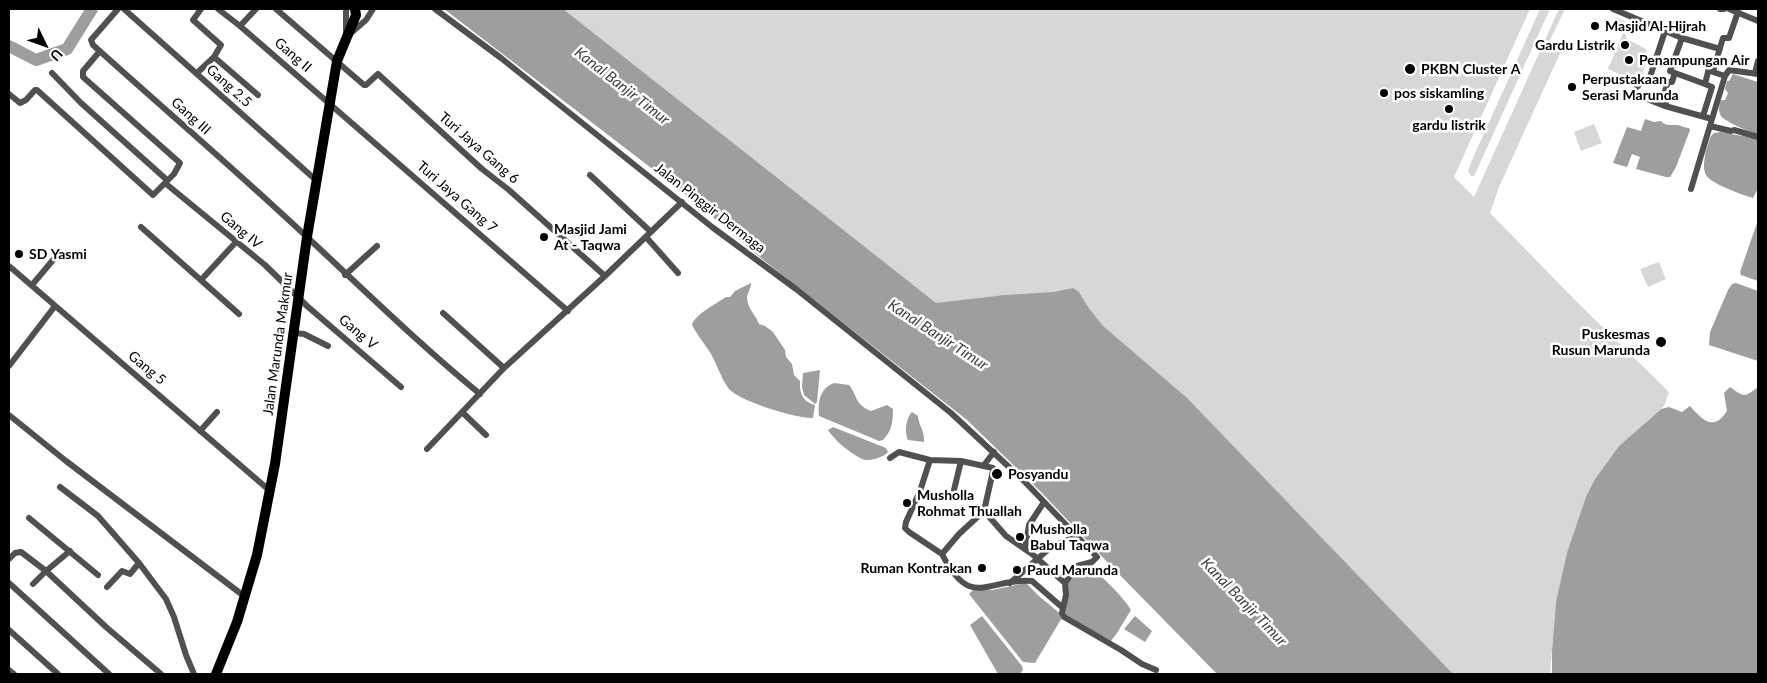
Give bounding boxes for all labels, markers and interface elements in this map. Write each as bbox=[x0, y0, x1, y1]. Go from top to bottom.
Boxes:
place label: Masjid Al-Hijrah bbox=[1605, 18, 1706, 34]
north arrow bbox=[20, 20, 70, 70]
marker: Masjid Al-Hijrah bbox=[1589, 20, 1601, 32]
street label: Gang II bbox=[271, 34, 315, 76]
place label: Gardu Listrik bbox=[1535, 37, 1615, 53]
marker: Gardu Listrik bbox=[1619, 39, 1631, 51]
water label: Kanal Banjir Timur bbox=[571, 43, 673, 129]
text: U bbox=[47, 46, 66, 65]
place label: Penampungan Air bbox=[1639, 52, 1750, 68]
marker: Penampungan Air bbox=[1623, 54, 1635, 66]
street label: Gang 2.5 bbox=[203, 61, 255, 111]
place label: PKBN Cluster A bbox=[1421, 61, 1520, 77]
marker: PKBN Cluster A bbox=[1403, 62, 1417, 76]
place label: Perpustakaan Serasi Marunda bbox=[1582, 71, 1679, 104]
marker: Perpustakaan Serasi Marunda bbox=[1566, 81, 1578, 93]
place label: pos siskamling bbox=[1394, 85, 1484, 101]
marker: pos siskamling bbox=[1378, 87, 1390, 99]
street label: Gang III bbox=[168, 94, 214, 138]
marker: gardu listrik bbox=[1443, 103, 1455, 115]
street label: Turi Jaya Gang 6 bbox=[436, 109, 522, 187]
place label: gardu listrik bbox=[1412, 117, 1486, 133]
street label: Turi Jaya Gang 7 bbox=[414, 158, 500, 236]
street label: Jalan Pinggir Dermaga bbox=[651, 159, 769, 257]
street label: Gang IV bbox=[217, 208, 265, 252]
place label: Masjid Jami At - Taqwa bbox=[554, 221, 627, 253]
marker: Masjid Jami At - Taqwa bbox=[538, 231, 550, 243]
place label: SD Yasmi bbox=[29, 246, 87, 262]
marker: SD Yasmi bbox=[13, 248, 25, 260]
street label: Jalan Marunda Makmur bbox=[260, 271, 296, 417]
water label: Kanal Banjir Timur bbox=[885, 296, 991, 374]
street label: Gang V bbox=[335, 311, 381, 353]
place label: Puskesmas Rusun Marunda bbox=[1552, 326, 1650, 358]
marker: Puskesmas Rusun Marunda bbox=[1654, 335, 1668, 349]
street label: Gang 5 bbox=[125, 347, 169, 389]
place label: Posyandu bbox=[1008, 466, 1068, 482]
marker: Posyandu bbox=[990, 467, 1004, 481]
place label: Musholla Rohmat Thuallah bbox=[917, 487, 1022, 520]
marker: Musholla Rohmat Thuallah bbox=[901, 497, 913, 509]
place label: Musholla Babul Taqwa bbox=[1030, 521, 1109, 554]
marker: Musholla Babul Taqwa bbox=[1014, 531, 1026, 543]
water label: Kanal Banjir Timur bbox=[1197, 554, 1291, 650]
place label: Ruman Kontrakan bbox=[860, 560, 972, 576]
marker: Ruman Kontrakan bbox=[976, 562, 988, 574]
place label: Paud Marunda bbox=[1027, 562, 1118, 578]
marker: Paud Marunda bbox=[1011, 564, 1023, 576]

